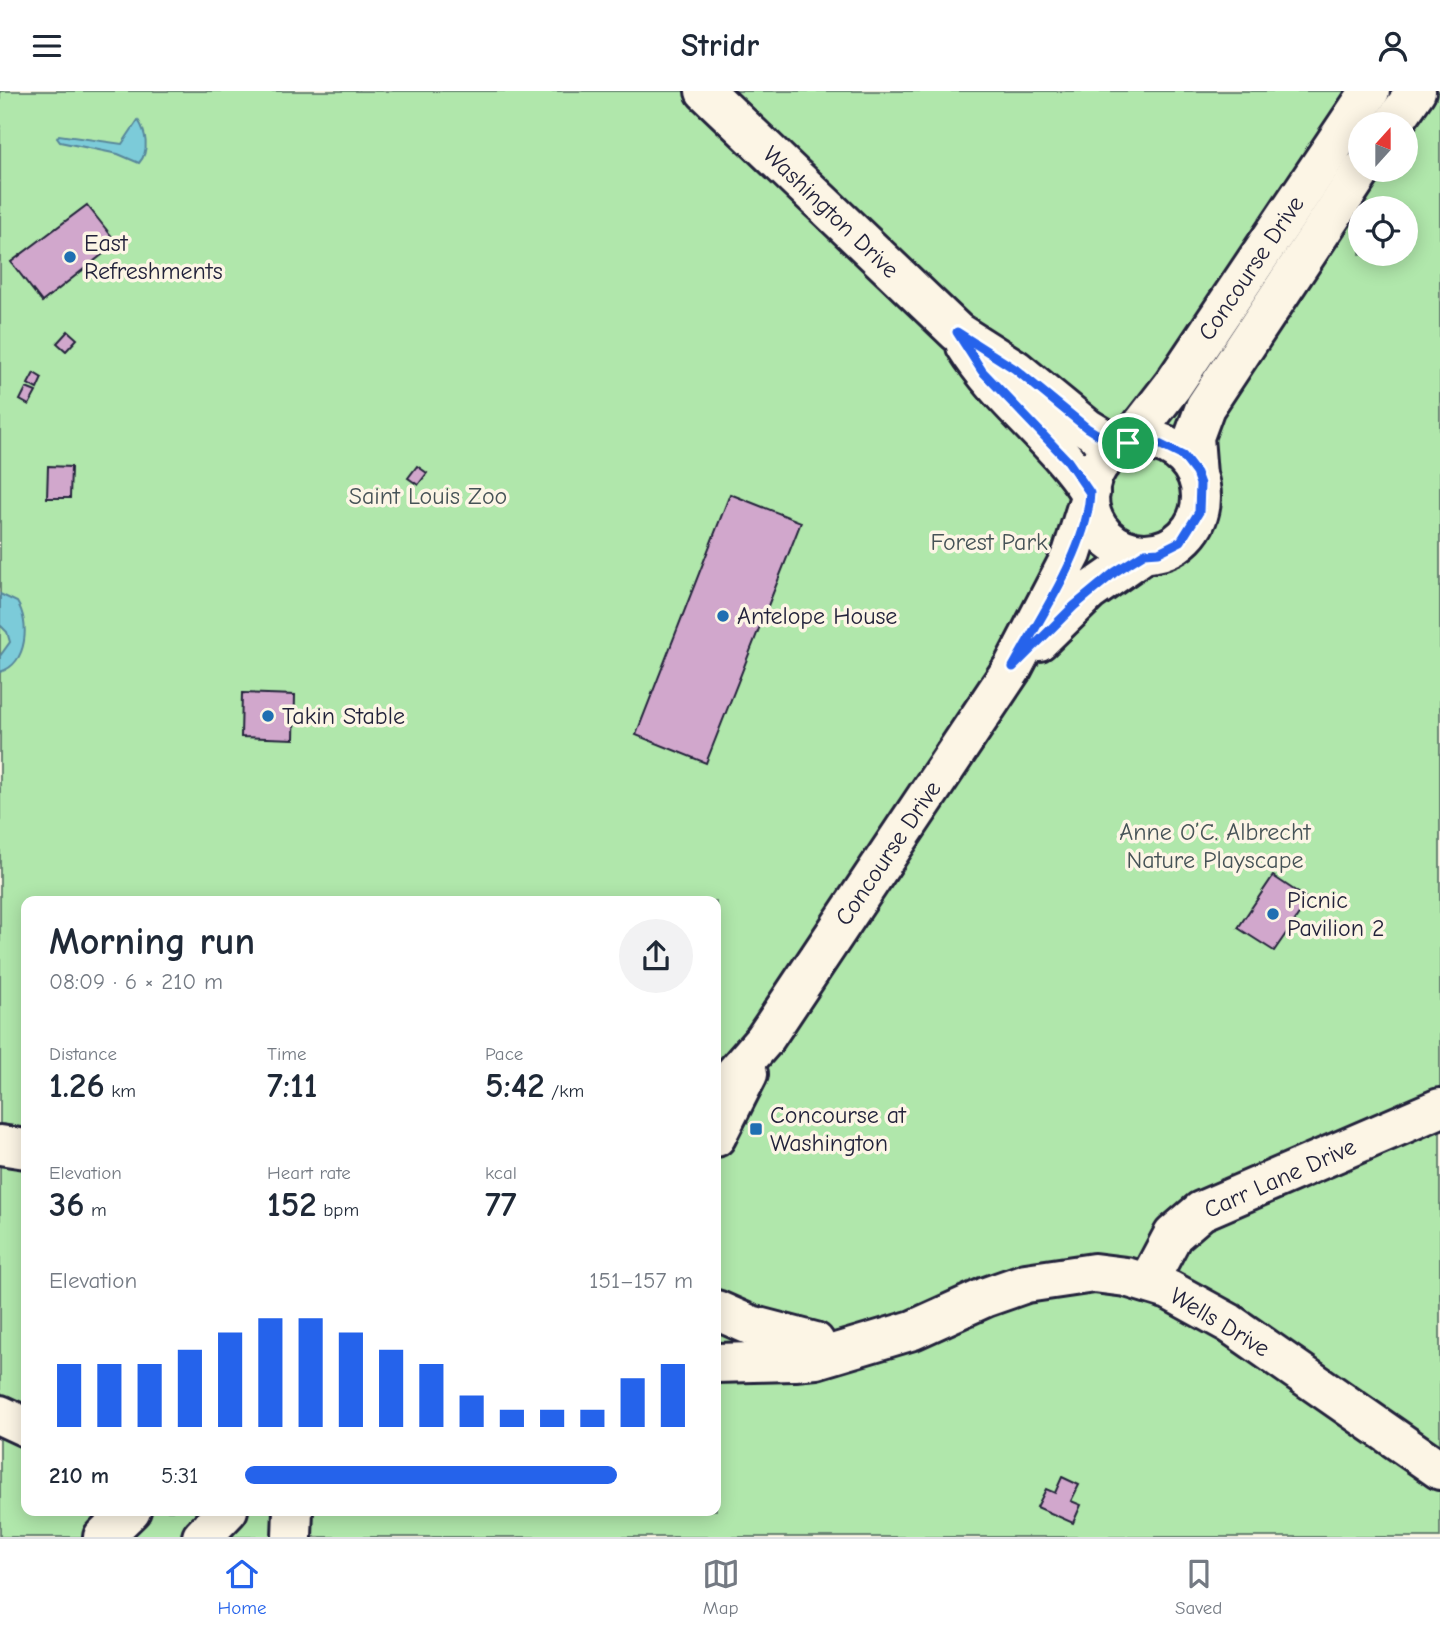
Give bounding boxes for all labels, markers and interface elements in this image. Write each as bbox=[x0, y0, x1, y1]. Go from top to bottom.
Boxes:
icon: menu bbox=[28, 27, 66, 65]
text: Stridr bbox=[681, 27, 759, 64]
icon: person bbox=[1374, 27, 1412, 65]
north arrow bbox=[1348, 112, 1418, 182]
map controls bbox=[1348, 112, 1418, 266]
street label: Washington Drive bbox=[757, 140, 905, 284]
street label: Concourse Drive bbox=[1192, 190, 1310, 346]
button: locate bbox=[1348, 196, 1418, 266]
place label: East Refreshments bbox=[84, 229, 223, 285]
marker: East Refreshments bbox=[62, 249, 78, 265]
pin bbox=[1098, 413, 1158, 473]
icon: arrive bbox=[1109, 424, 1147, 462]
park label: Saint Louis Zoo bbox=[349, 482, 507, 510]
park label: Forest Park bbox=[930, 528, 1048, 556]
place label: Antelope House bbox=[737, 602, 897, 630]
marker: Antelope House bbox=[715, 608, 731, 624]
place label: Takin Stable bbox=[282, 702, 405, 730]
marker: Takin Stable bbox=[260, 708, 276, 724]
street label: Concourse Drive bbox=[829, 775, 947, 931]
park label: Anne O’C. Albrecht Nature Playscape bbox=[1119, 818, 1312, 874]
place label: Picnic Pavilion 2 bbox=[1287, 886, 1385, 942]
marker: Picnic Pavilion 2 bbox=[1265, 906, 1281, 922]
button: share bbox=[619, 919, 693, 993]
text: Morning run bbox=[49, 920, 255, 964]
text: 08:09 · 6 × 210 m bbox=[49, 968, 223, 995]
text: Distance bbox=[49, 1043, 117, 1065]
text: Time bbox=[267, 1043, 306, 1065]
text: Pace bbox=[485, 1043, 523, 1065]
text: 1.26 bbox=[49, 1065, 105, 1106]
text: 7:11 bbox=[267, 1065, 318, 1106]
text: 5:42 bbox=[485, 1065, 545, 1106]
text: km bbox=[105, 1080, 136, 1102]
text: /km bbox=[545, 1080, 584, 1102]
place label: Concourse at Washington bbox=[770, 1101, 907, 1157]
marker: Concourse at Washington bbox=[748, 1121, 764, 1137]
street label: Carr Lane Drive bbox=[1200, 1132, 1360, 1224]
text: Elevation bbox=[49, 1162, 122, 1184]
text: Heart rate bbox=[267, 1162, 351, 1184]
text: kcal bbox=[485, 1162, 517, 1184]
text: 36 bbox=[49, 1184, 85, 1225]
text: 152 bbox=[267, 1184, 317, 1225]
text: 77 bbox=[485, 1184, 517, 1225]
text: m bbox=[85, 1199, 107, 1221]
text: bpm bbox=[317, 1199, 359, 1221]
text: Elevation bbox=[49, 1267, 137, 1294]
text: 151–157 m bbox=[589, 1267, 693, 1294]
street label: Wells Drive bbox=[1165, 1281, 1275, 1363]
text: 210 m bbox=[49, 1462, 109, 1489]
text: 5:31 bbox=[161, 1462, 198, 1489]
tab: Home bbox=[218, 1555, 267, 1619]
tab: Map bbox=[702, 1555, 740, 1619]
tab: Saved bbox=[1175, 1555, 1222, 1619]

